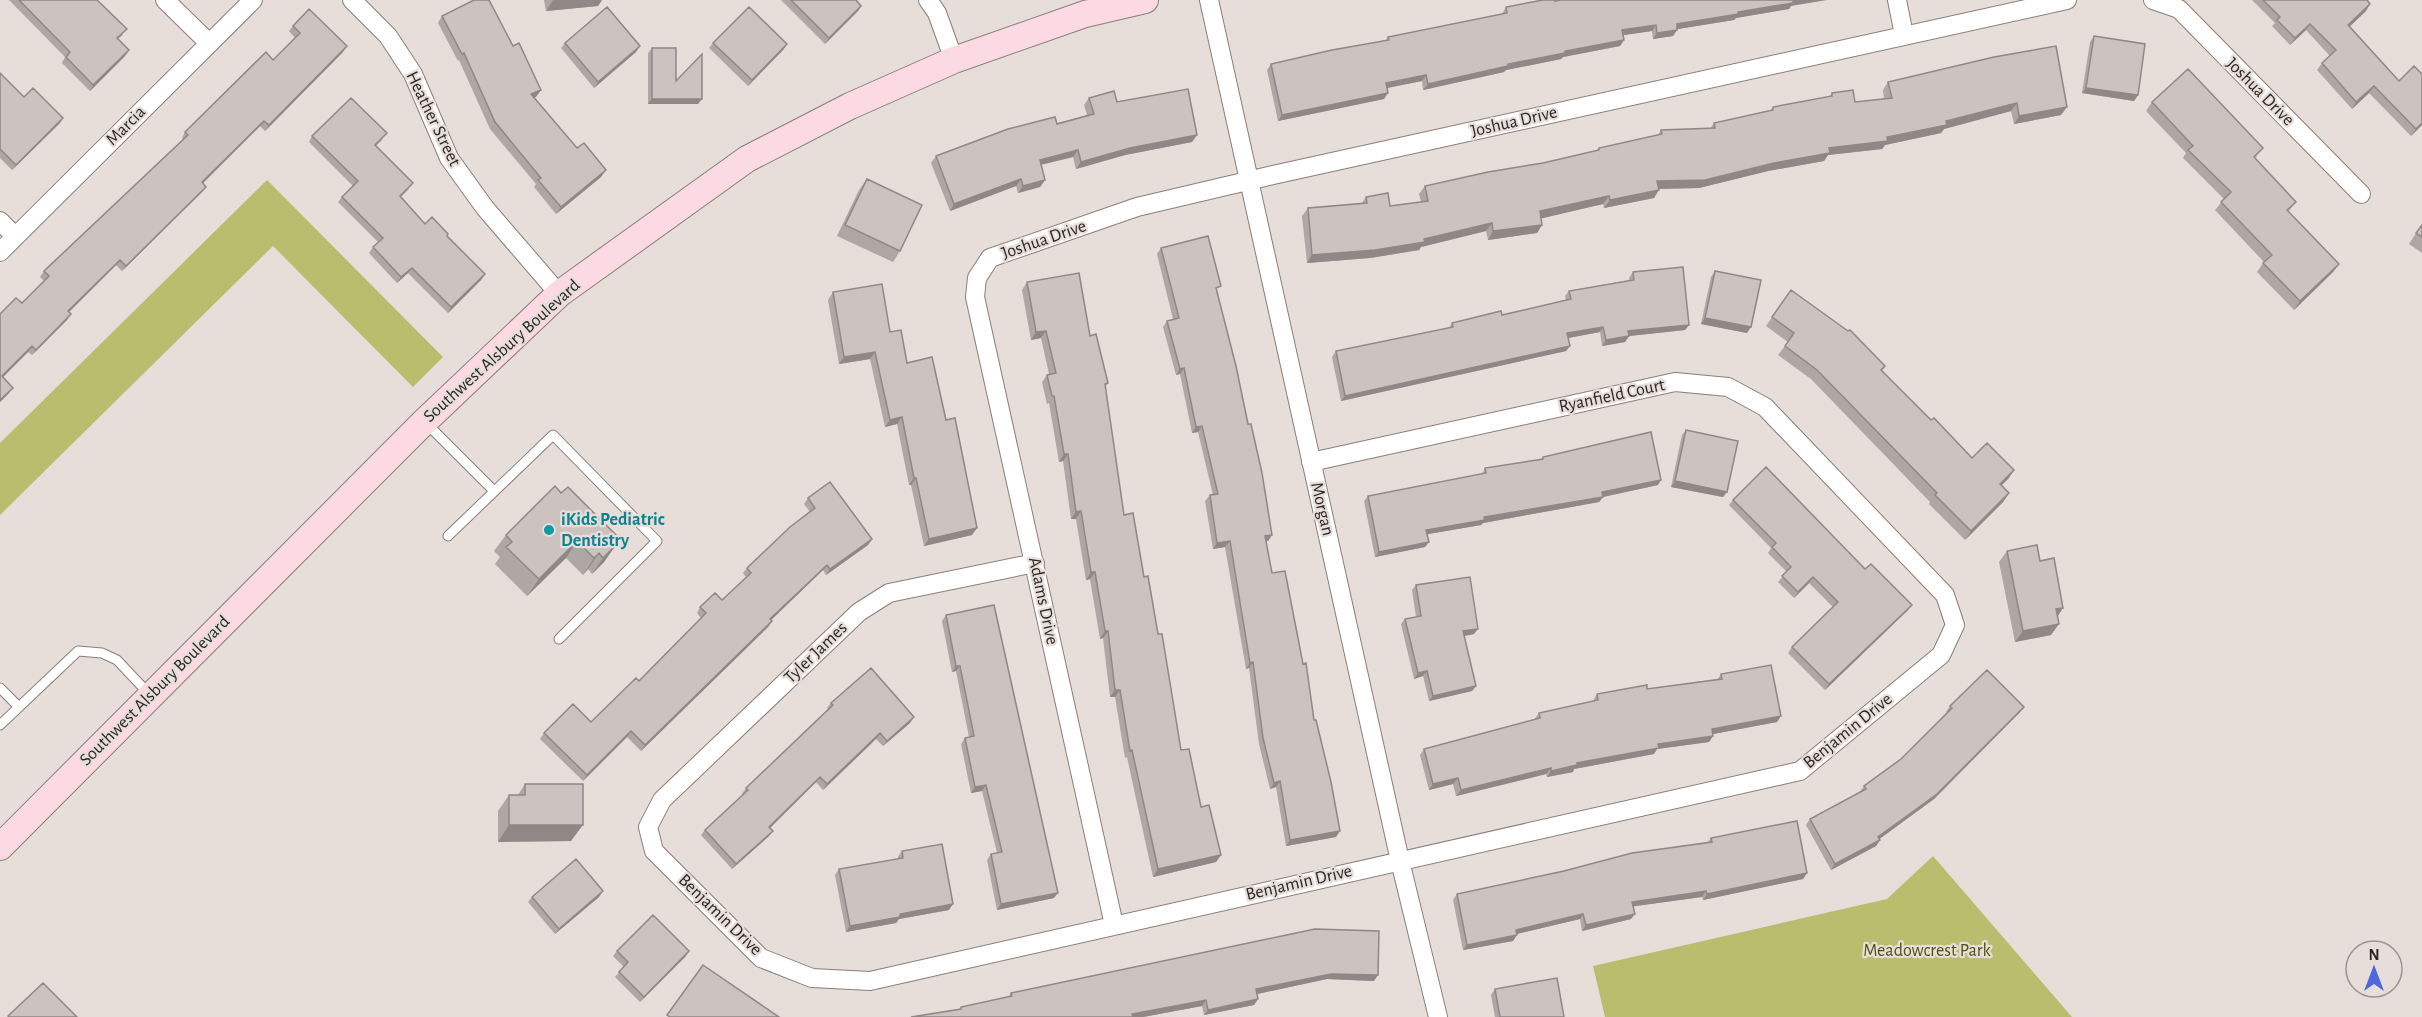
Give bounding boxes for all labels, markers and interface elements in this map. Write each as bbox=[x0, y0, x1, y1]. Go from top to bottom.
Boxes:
street label: Joshua Drive bbox=[2223, 55, 2297, 129]
street label: Heather Street bbox=[402, 69, 464, 170]
street label: Marcia bbox=[103, 103, 149, 149]
street label: Joshua Drive bbox=[1469, 103, 1559, 141]
street label: Joshua Drive bbox=[999, 217, 1089, 263]
street label: Southwest Alsbury Boulevard bbox=[420, 276, 584, 426]
street label: Ryanfield Court bbox=[1557, 376, 1667, 416]
street label: Morgan bbox=[1307, 481, 1337, 537]
place label: iKids Pediatric Dentistry bbox=[561, 511, 665, 550]
marker: iKids Pediatric Dentistry bbox=[542, 523, 556, 537]
street label: Adams Drive bbox=[1025, 556, 1061, 646]
street label: Southwest Alsbury Boulevard bbox=[77, 613, 233, 769]
street label: Tyler James bbox=[781, 619, 851, 687]
street label: Benjamin Drive bbox=[1800, 690, 1896, 772]
street label: Benjamin Drive bbox=[1244, 862, 1354, 904]
street label: Benjamin Drive bbox=[675, 871, 765, 959]
north arrow bbox=[2344, 939, 2404, 999]
park label: Meadowcrest Park bbox=[1863, 942, 1992, 960]
text: N bbox=[2368, 947, 2380, 963]

